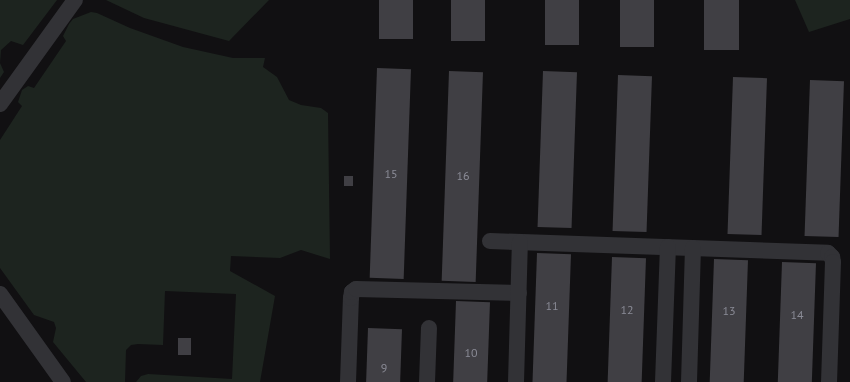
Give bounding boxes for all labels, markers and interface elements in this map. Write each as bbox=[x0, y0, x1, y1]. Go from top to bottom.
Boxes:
house number: 15 bbox=[384, 167, 398, 181]
house number: 16 bbox=[456, 169, 470, 183]
house number: 11 bbox=[545, 299, 559, 313]
house number: 12 bbox=[620, 303, 634, 317]
house number: 13 bbox=[722, 304, 736, 318]
house number: 14 bbox=[790, 308, 804, 322]
house number: 10 bbox=[464, 346, 478, 360]
house number: 9 bbox=[381, 361, 387, 375]

